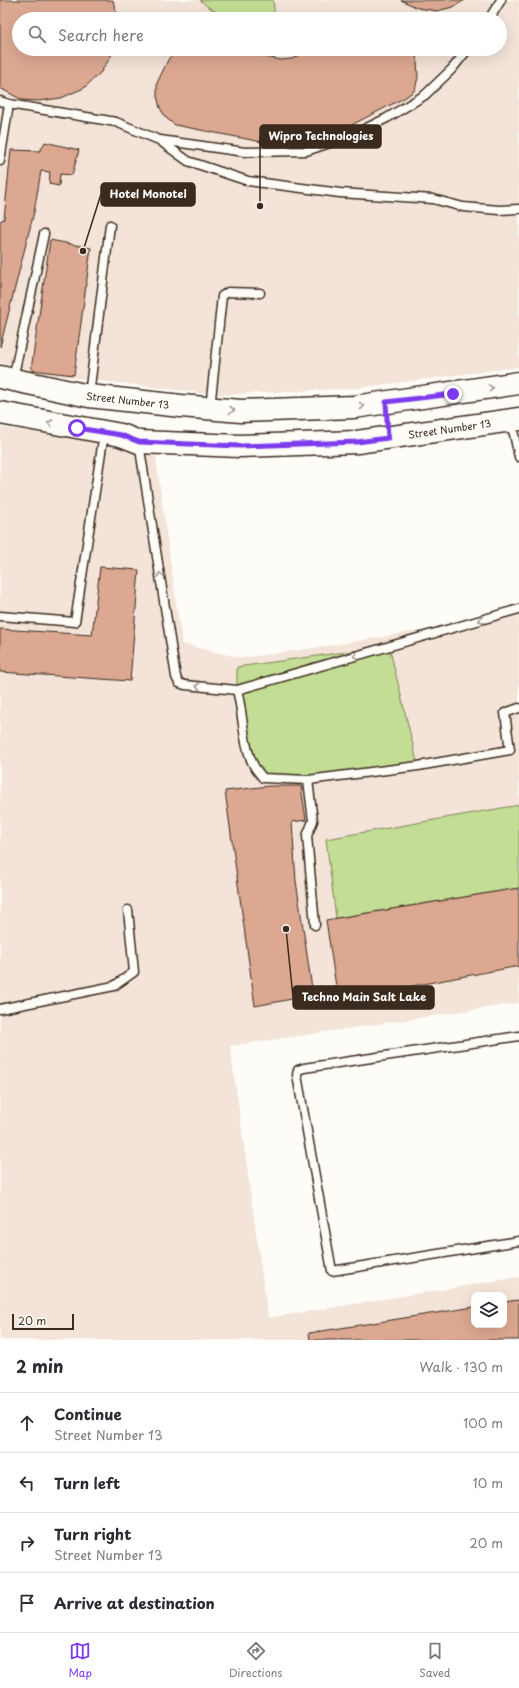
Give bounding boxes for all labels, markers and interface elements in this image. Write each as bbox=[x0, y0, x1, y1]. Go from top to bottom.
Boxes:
search box bbox=[12, 12, 507, 56]
icon: search bbox=[26, 23, 48, 45]
text: Search here bbox=[58, 23, 144, 46]
callout: Wipro Technologies bbox=[260, 125, 381, 148]
text: Wipro Technologies bbox=[268, 127, 374, 144]
callout: Hotel Monotel bbox=[101, 183, 195, 206]
text: Hotel Monotel bbox=[109, 185, 187, 202]
one-way arrow bbox=[488, 384, 494, 393]
route end bbox=[444, 385, 462, 403]
street label: Street Number 13 bbox=[85, 388, 171, 412]
one-way arrow bbox=[359, 402, 365, 411]
one-way arrow bbox=[229, 405, 235, 414]
street label: Street Number 13 bbox=[407, 415, 492, 442]
one-way arrow bbox=[47, 419, 53, 428]
route start bbox=[68, 419, 86, 437]
one-way arrow bbox=[156, 572, 165, 578]
one-way arrow bbox=[478, 615, 485, 624]
one-way arrow bbox=[353, 651, 360, 660]
one-way arrow bbox=[195, 682, 201, 691]
callout: Techno Main Salt Lake bbox=[293, 986, 434, 1009]
text: Techno Main Salt Lake bbox=[302, 988, 426, 1005]
map controls bbox=[471, 1292, 507, 1328]
button: layers bbox=[471, 1292, 507, 1328]
scale bar bbox=[12, 1312, 74, 1331]
text: 20 m bbox=[18, 1312, 46, 1329]
text: 2 min bbox=[16, 1353, 63, 1379]
text: Walk · 130 m bbox=[420, 1357, 503, 1376]
text: Continue bbox=[54, 1402, 122, 1425]
icon: ahead bbox=[16, 1412, 38, 1434]
text: 100 m bbox=[463, 1413, 503, 1432]
text: Street Number 13 bbox=[54, 1425, 163, 1444]
text: Turn left bbox=[54, 1471, 120, 1494]
icon: left bbox=[16, 1472, 38, 1494]
text: 10 m bbox=[473, 1473, 503, 1492]
text: Turn right bbox=[54, 1522, 131, 1545]
icon: right bbox=[16, 1532, 38, 1554]
text: 20 m bbox=[469, 1533, 503, 1552]
text: Street Number 13 bbox=[54, 1545, 163, 1564]
text: Arrive at destination bbox=[54, 1591, 215, 1614]
icon: arrive bbox=[16, 1592, 38, 1614]
tab: Map bbox=[68, 1640, 92, 1681]
tab: Directions bbox=[229, 1640, 282, 1681]
tab: Saved bbox=[419, 1640, 451, 1681]

